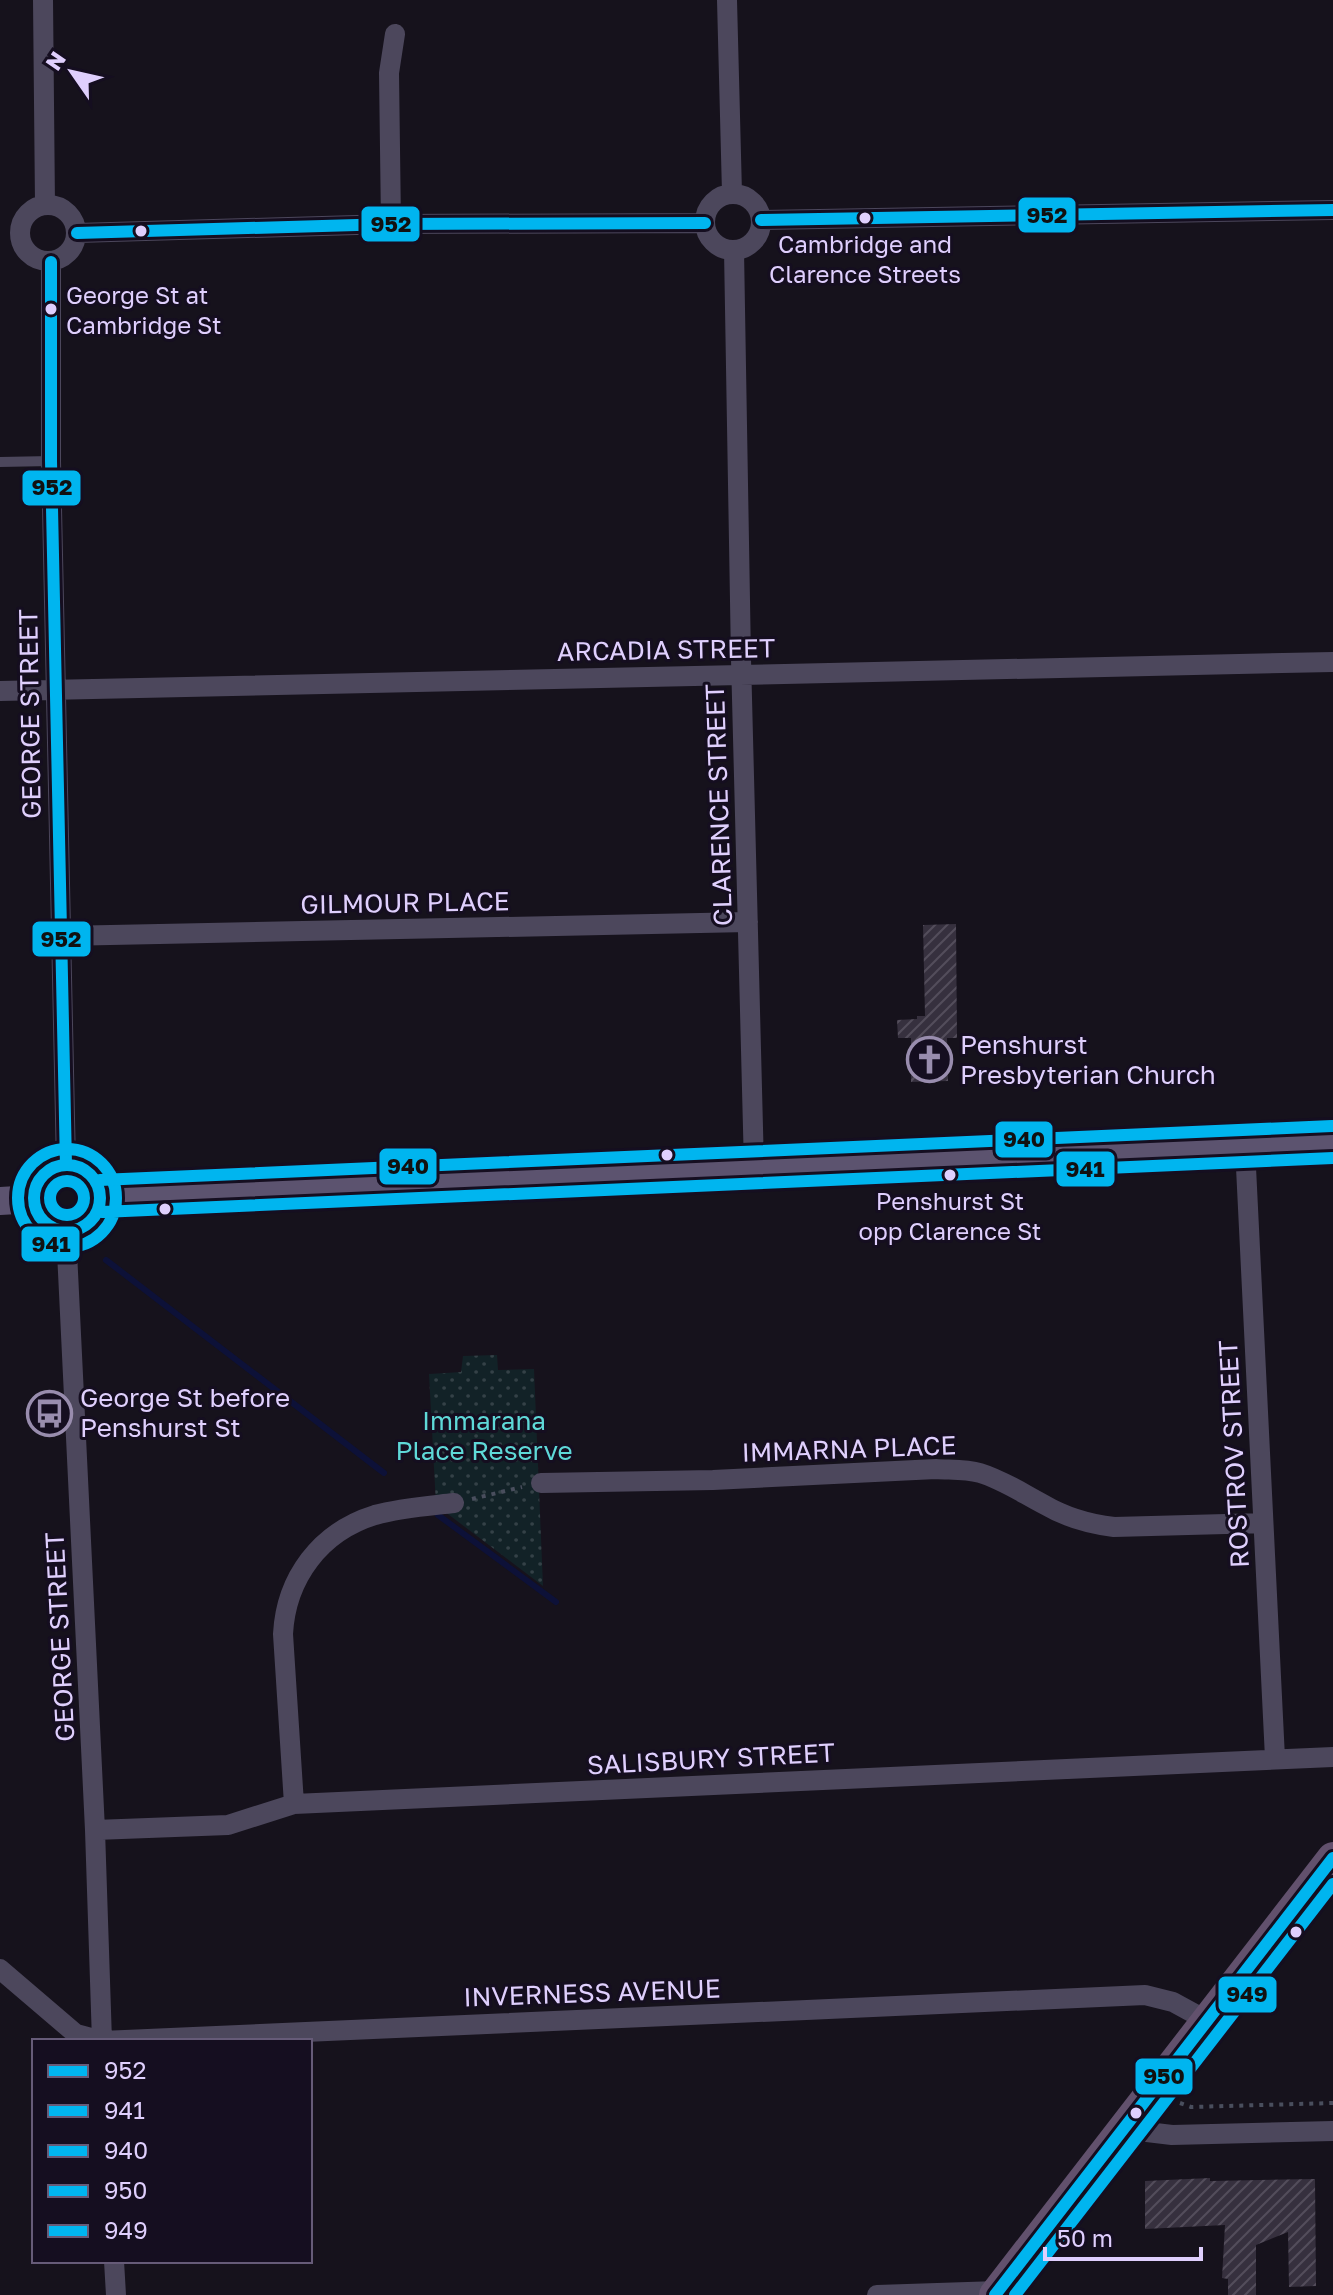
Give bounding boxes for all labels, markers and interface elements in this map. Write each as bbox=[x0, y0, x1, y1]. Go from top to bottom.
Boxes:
north arrow bbox=[32, 32, 112, 112]
text: N bbox=[39, 46, 71, 75]
line badge: 952 bbox=[1017, 196, 1077, 234]
text: 952 bbox=[1027, 201, 1067, 228]
line badge: 952 bbox=[360, 205, 421, 243]
text: 952 bbox=[371, 210, 411, 237]
marker: Cambridge and Clarence Streets bbox=[857, 210, 873, 226]
unlabelled marker bbox=[133, 223, 149, 239]
place label: Cambridge and Clarence Streets bbox=[769, 229, 961, 288]
place label: George St at Cambridge St bbox=[66, 280, 222, 339]
marker: George St at Cambridge St bbox=[43, 301, 59, 317]
line badge: 952 bbox=[21, 469, 82, 507]
text: 952 bbox=[32, 473, 72, 500]
street label: GEORGE STREET bbox=[12, 609, 47, 819]
street label: ARCADIA STREET bbox=[557, 632, 775, 667]
street label: CLARENCE STREET bbox=[699, 683, 738, 927]
street label: GILMOUR PLACE bbox=[300, 885, 510, 920]
line badge: 952 bbox=[31, 920, 92, 958]
text: 952 bbox=[41, 925, 81, 952]
place label: Penshurst Presbyterian Church bbox=[960, 1029, 1216, 1090]
church icon: Penshurst Presbyterian Church bbox=[905, 1036, 953, 1084]
line badge: 940 bbox=[994, 1120, 1054, 1159]
text: 940 bbox=[1003, 1125, 1045, 1152]
line badge: 940 bbox=[378, 1147, 438, 1186]
unlabelled marker bbox=[659, 1147, 675, 1163]
line badge: 941 bbox=[1055, 1150, 1116, 1188]
text: 940 bbox=[387, 1152, 429, 1179]
text: 941 bbox=[1065, 1155, 1105, 1182]
marker: Penshurst St opp Clarence St bbox=[942, 1167, 958, 1183]
place label: Penshurst St opp Clarence St bbox=[859, 1186, 1041, 1245]
unlabelled marker bbox=[157, 1201, 173, 1217]
line badge: 941 bbox=[20, 1225, 81, 1263]
text: 941 bbox=[31, 1230, 71, 1257]
street label: ROSTROV STREET bbox=[1212, 1339, 1255, 1569]
place label: George St before Penshurst St bbox=[80, 1382, 290, 1443]
bus stop icon: George St before Penshurst St bbox=[25, 1389, 73, 1437]
park label: Immarana Place Reserve bbox=[395, 1405, 573, 1466]
street label: IMMARNA PLACE bbox=[741, 1429, 957, 1468]
street label: GEORGE STREET bbox=[39, 1531, 80, 1743]
street label: SALISBURY STREET bbox=[586, 1737, 836, 1780]
unlabelled marker bbox=[1288, 1924, 1304, 1940]
street label: INVERNESS AVENUE bbox=[463, 1973, 721, 2012]
line badge: 949 bbox=[1217, 1975, 1278, 2014]
text: 949 bbox=[1226, 1980, 1268, 2007]
legend bbox=[32, 2039, 312, 2263]
text: 952 bbox=[104, 2055, 146, 2084]
line badge: 950 bbox=[1134, 2057, 1194, 2096]
text: 950 bbox=[1143, 2062, 1185, 2089]
text: 941 bbox=[104, 2095, 145, 2124]
unlabelled marker bbox=[1128, 2105, 1144, 2121]
text: 940 bbox=[104, 2135, 148, 2164]
text: 950 bbox=[104, 2175, 147, 2204]
scale bar bbox=[1045, 2211, 1201, 2261]
text: 949 bbox=[104, 2215, 148, 2244]
text: 50 m bbox=[1057, 2223, 1113, 2252]

